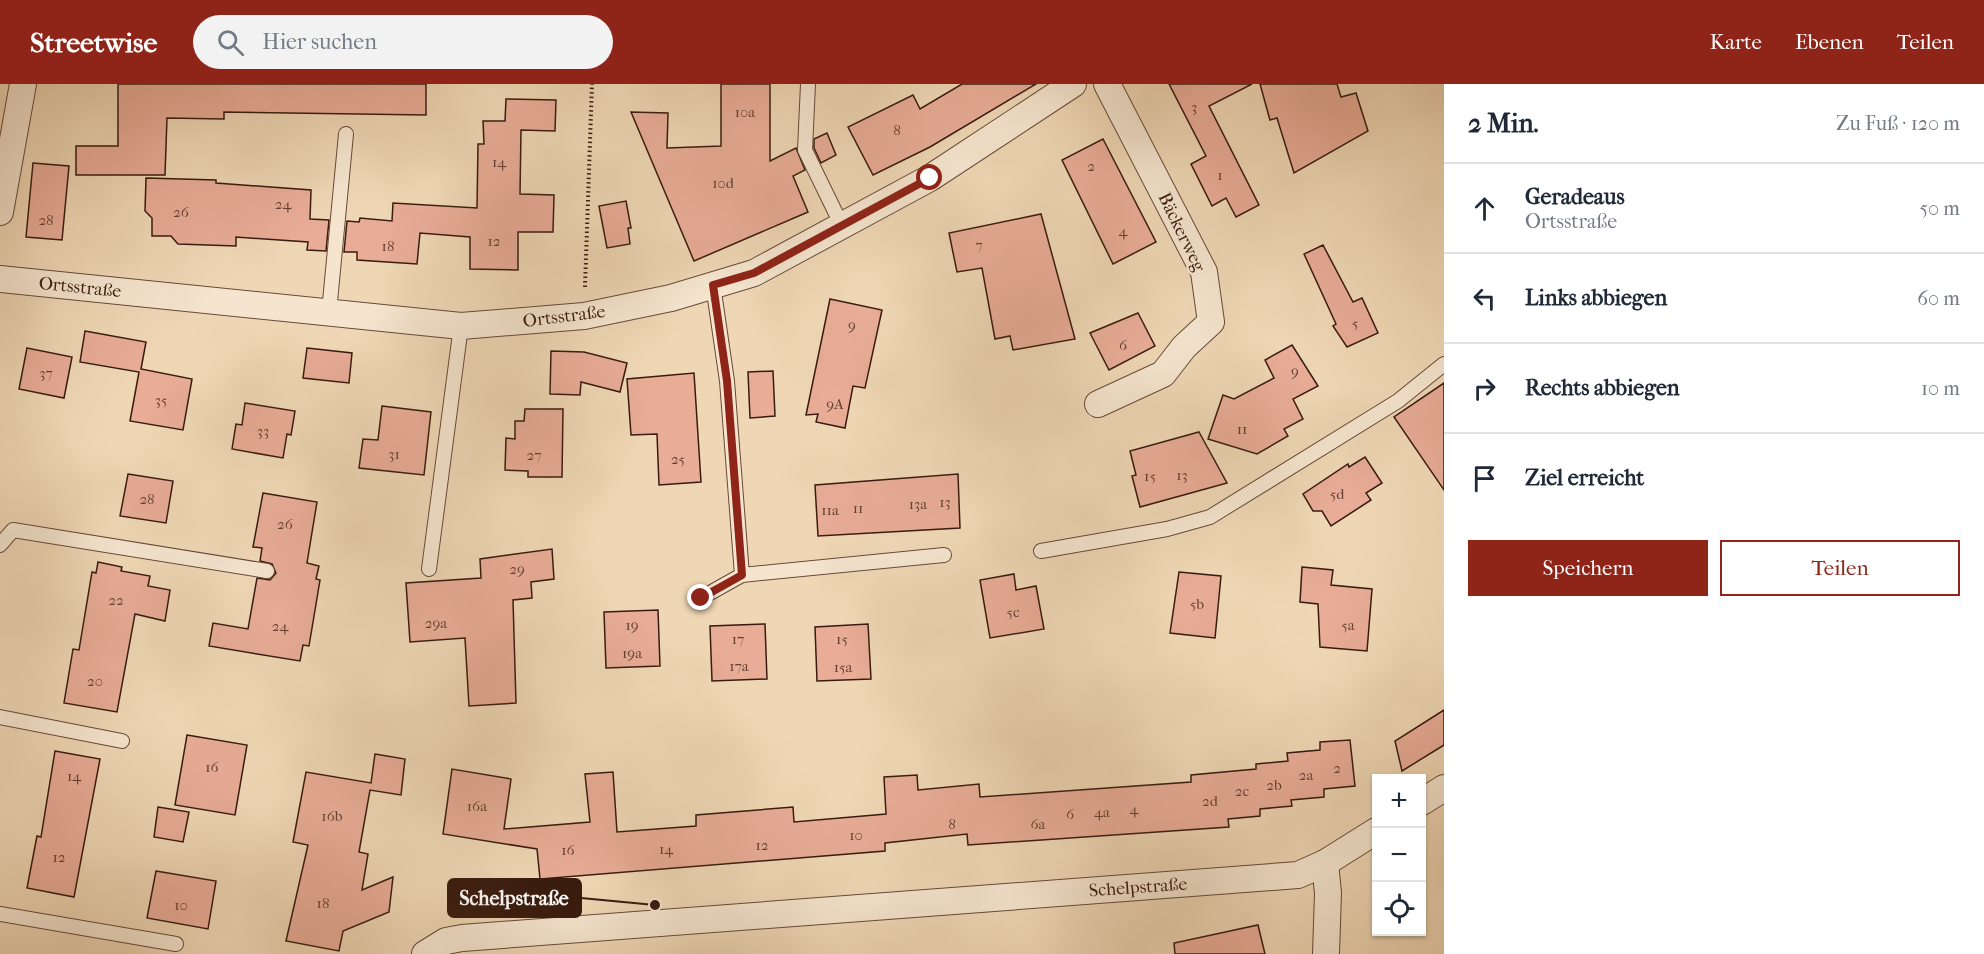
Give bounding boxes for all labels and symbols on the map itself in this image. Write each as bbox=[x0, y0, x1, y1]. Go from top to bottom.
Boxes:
house number: 3 bbox=[1191, 98, 1197, 116]
house number: 10a bbox=[735, 103, 756, 121]
house number: 8 bbox=[893, 121, 901, 139]
house number: 14 bbox=[492, 153, 507, 171]
house number: 2 bbox=[1087, 157, 1095, 175]
route start bbox=[916, 164, 942, 190]
house number: 1 bbox=[1217, 166, 1223, 184]
house number: 10d bbox=[712, 174, 735, 192]
street label: Bäckerweg bbox=[1153, 189, 1210, 275]
house number: 24 bbox=[275, 195, 292, 213]
house number: 26 bbox=[173, 203, 190, 221]
house number: 28 bbox=[38, 211, 54, 229]
house number: 4 bbox=[1119, 222, 1129, 240]
house number: 12 bbox=[487, 232, 501, 250]
house number: 7 bbox=[975, 236, 983, 254]
house number: 18 bbox=[382, 237, 394, 255]
street label: Ortsstraße bbox=[38, 273, 122, 302]
street label: Ortsstraße bbox=[522, 301, 607, 332]
house number: 5 bbox=[1352, 314, 1358, 332]
house number: 9 bbox=[848, 316, 856, 334]
house number: 6 bbox=[1119, 336, 1128, 354]
house number: 9 bbox=[1291, 362, 1299, 380]
house number: 37 bbox=[39, 364, 53, 382]
house number: 35 bbox=[155, 391, 167, 409]
house number: 9A bbox=[826, 395, 844, 413]
house number: 11 bbox=[1237, 420, 1247, 438]
house number: 33 bbox=[257, 422, 269, 440]
house number: 31 bbox=[388, 445, 400, 463]
house number: 27 bbox=[527, 446, 541, 464]
house number: 25 bbox=[671, 450, 685, 468]
house number: 13 bbox=[1176, 466, 1188, 484]
house number: 15 bbox=[1144, 467, 1156, 485]
house number: 5d bbox=[1330, 485, 1345, 503]
house number: 28 bbox=[139, 490, 155, 508]
house number: 13 bbox=[939, 493, 951, 511]
house number: 13a bbox=[909, 495, 928, 513]
house number: 11 bbox=[853, 499, 863, 517]
house number: 11a bbox=[821, 501, 840, 519]
house number: 26 bbox=[277, 515, 294, 533]
house number: 29 bbox=[509, 560, 525, 578]
route end bbox=[687, 584, 713, 610]
house number: 22 bbox=[108, 591, 124, 609]
house number: 5b bbox=[1190, 595, 1204, 613]
house number: 5c bbox=[1006, 603, 1020, 621]
house number: 29a bbox=[425, 614, 448, 632]
house number: 19 bbox=[625, 616, 639, 634]
house number: 5a bbox=[1341, 616, 1356, 634]
house number: 24 bbox=[272, 617, 289, 635]
house number: 17 bbox=[732, 630, 744, 648]
house number: 15 bbox=[836, 630, 848, 648]
house number: 19a bbox=[622, 644, 643, 662]
house number: 17a bbox=[729, 657, 750, 675]
house number: 15a bbox=[834, 658, 853, 676]
house number: 20 bbox=[87, 672, 103, 690]
house number: 16 bbox=[205, 758, 220, 776]
house number: 2 bbox=[1333, 759, 1341, 777]
house number: 2a bbox=[1299, 766, 1314, 784]
house number: 14 bbox=[67, 767, 82, 785]
house number: 2b bbox=[1266, 776, 1282, 794]
house number: 2c bbox=[1235, 782, 1250, 800]
house number: 2d bbox=[1202, 792, 1219, 810]
house number: 16a bbox=[467, 797, 488, 815]
house number: 4 bbox=[1130, 800, 1140, 818]
house number: 4a bbox=[1094, 803, 1111, 821]
house number: 6 bbox=[1066, 805, 1075, 823]
house number: 16b bbox=[321, 807, 343, 825]
house number: 8 bbox=[948, 815, 956, 833]
house number: 6a bbox=[1030, 815, 1047, 833]
house number: 10 bbox=[849, 826, 863, 844]
house number: 12 bbox=[755, 836, 769, 854]
house number: 14 bbox=[659, 840, 674, 858]
house number: 16 bbox=[561, 841, 576, 859]
house number: 12 bbox=[52, 848, 66, 866]
street label: Schelpstraße bbox=[1088, 874, 1188, 901]
callout: Schelpstraße bbox=[448, 879, 581, 917]
text: Schelpstraße bbox=[459, 887, 569, 910]
house number: 18 bbox=[317, 894, 329, 912]
house number: 10 bbox=[174, 896, 188, 914]

